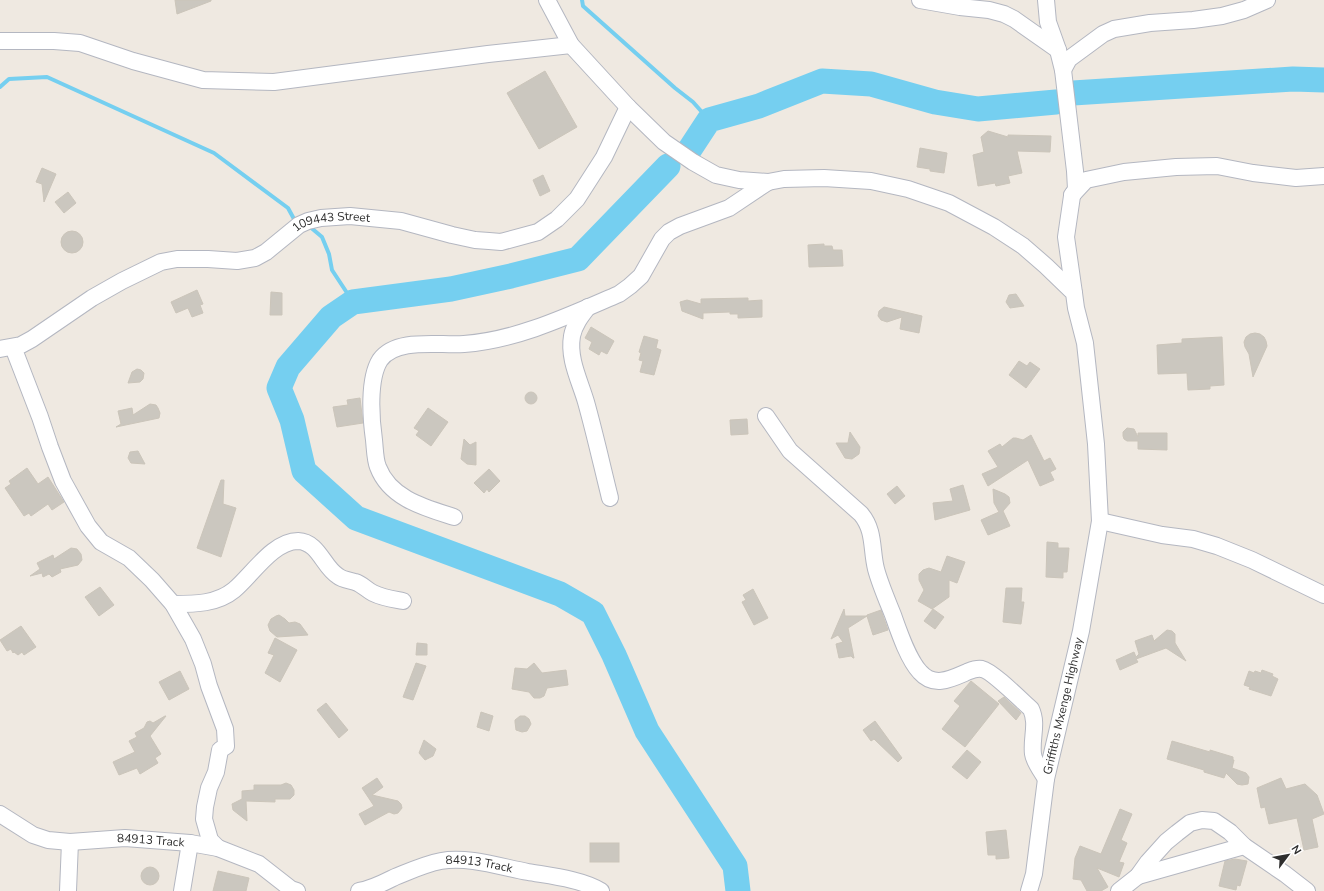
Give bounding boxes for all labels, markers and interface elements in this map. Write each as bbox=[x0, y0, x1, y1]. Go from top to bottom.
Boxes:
street label: 109443 Street bbox=[289, 208, 372, 235]
street label: Griffiths Mxenge Highway bbox=[1039, 635, 1087, 776]
street label: 84913 Track bbox=[116, 830, 186, 851]
north arrow bbox=[1268, 835, 1308, 875]
text: N bbox=[1288, 842, 1305, 857]
street label: 84913 Track bbox=[445, 852, 515, 877]

